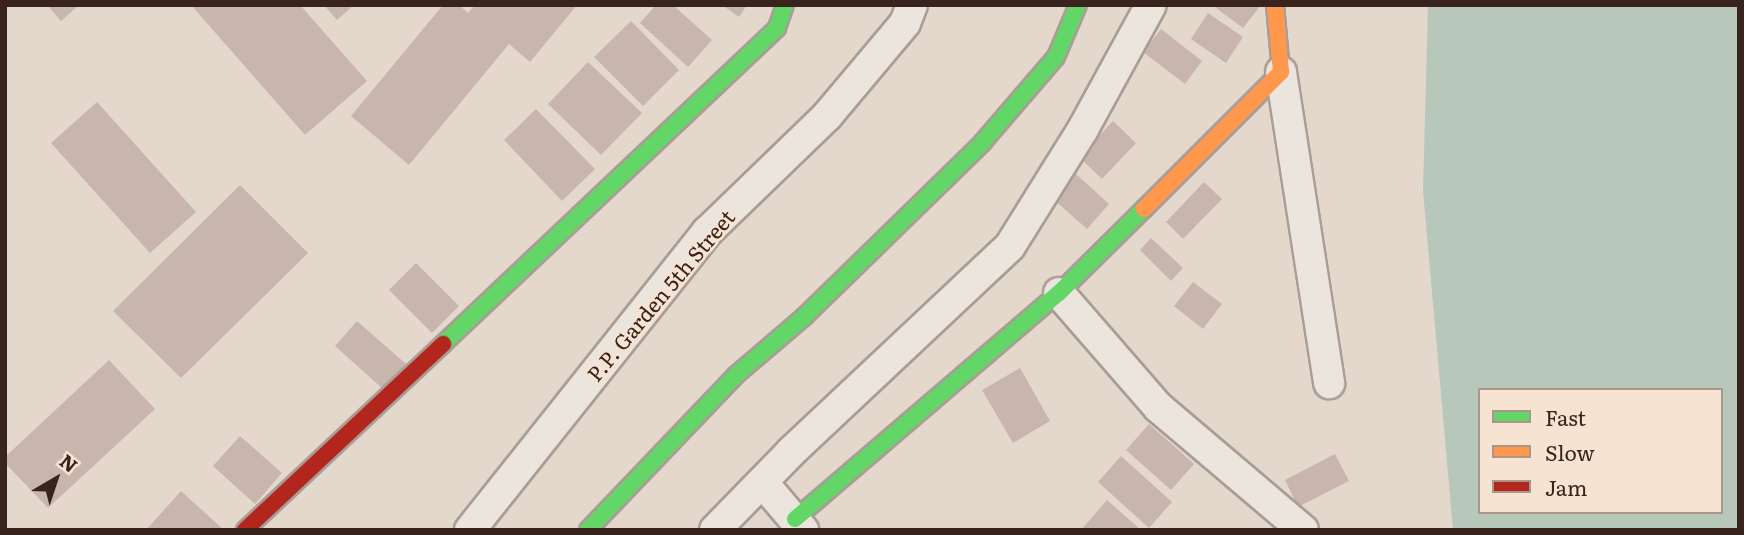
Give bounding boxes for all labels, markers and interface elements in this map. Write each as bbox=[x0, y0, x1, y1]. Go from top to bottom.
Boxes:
street label: P.P. Garden 5th Street bbox=[581, 204, 739, 386]
legend bbox=[1478, 388, 1723, 514]
text: Fast bbox=[1545, 401, 1586, 432]
text: Slow bbox=[1545, 436, 1595, 467]
north arrow bbox=[21, 444, 91, 514]
text: N bbox=[54, 447, 84, 479]
text: Jam bbox=[1545, 471, 1587, 502]

